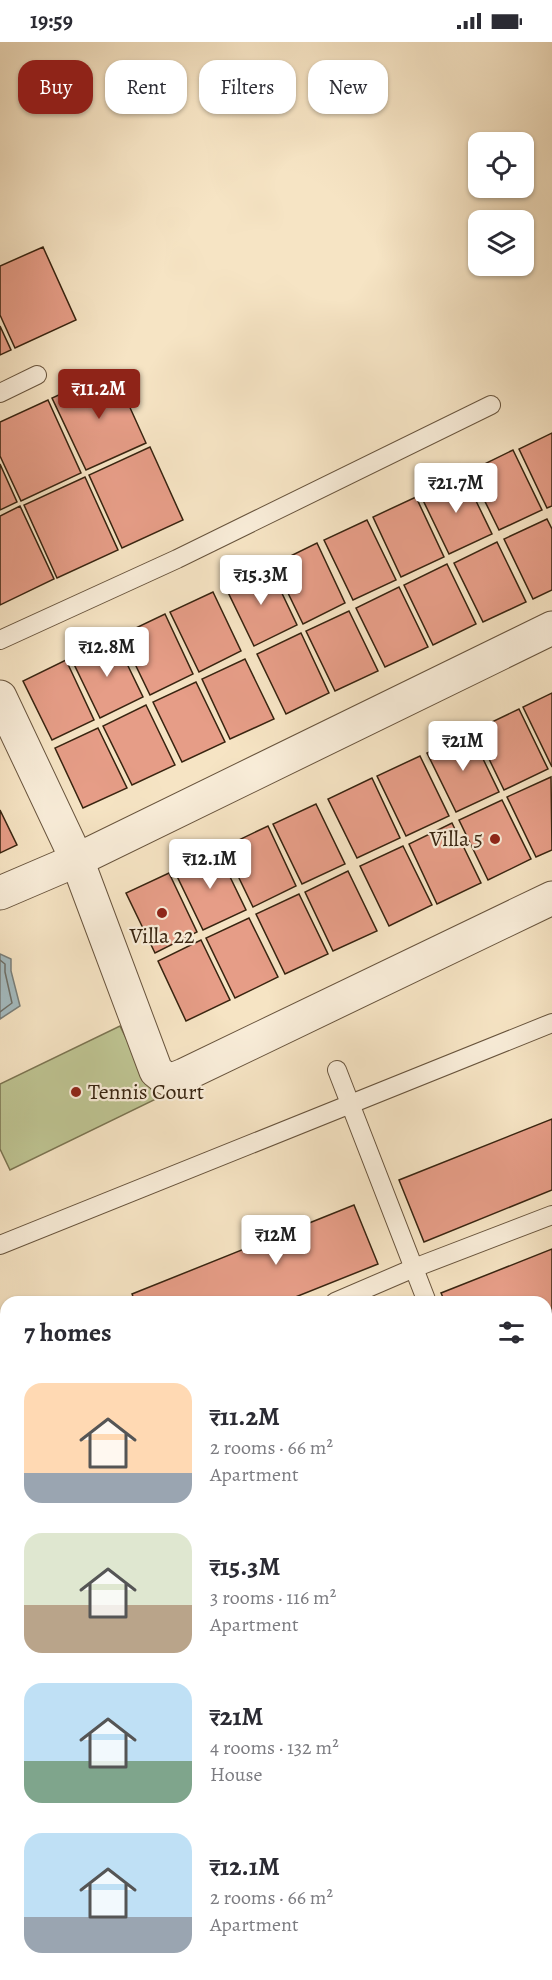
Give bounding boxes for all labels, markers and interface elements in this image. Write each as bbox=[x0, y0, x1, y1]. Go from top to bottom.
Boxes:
text: 19:59 bbox=[30, 6, 73, 36]
chip: Buy bbox=[18, 60, 93, 114]
chip: Rent bbox=[105, 60, 187, 114]
chip: Filters bbox=[199, 60, 296, 114]
chip: New bbox=[308, 60, 388, 114]
map controls bbox=[468, 132, 534, 276]
button: locate bbox=[468, 132, 534, 198]
button: layers bbox=[468, 210, 534, 276]
pin: ₹11.2M bbox=[50, 369, 148, 420]
text: ₹11.2M bbox=[72, 375, 126, 402]
pin: ₹21.7M bbox=[407, 463, 505, 514]
text: ₹21.7M bbox=[428, 469, 484, 496]
pin: ₹15.3M bbox=[212, 555, 310, 606]
text: ₹15.3M bbox=[234, 561, 288, 588]
pin: ₹12.8M bbox=[58, 627, 156, 678]
text: ₹12.8M bbox=[79, 633, 135, 660]
pin: ₹21M bbox=[427, 721, 499, 772]
text: ₹21M bbox=[442, 727, 484, 754]
place label: Villa 5 bbox=[428, 824, 483, 854]
marker: Villa 5 bbox=[488, 832, 502, 846]
pin: ₹12.1M bbox=[161, 839, 259, 890]
text: ₹12.1M bbox=[183, 845, 237, 872]
marker: Villa 22 bbox=[155, 906, 169, 920]
place label: Villa 22 bbox=[129, 921, 195, 951]
place label: Tennis Court bbox=[88, 1077, 204, 1107]
marker: Tennis Court bbox=[69, 1085, 83, 1099]
pin: ₹12M bbox=[240, 1215, 312, 1266]
text: ₹12M bbox=[255, 1221, 297, 1248]
text: 7 homes bbox=[24, 1315, 112, 1350]
icon: filters bbox=[495, 1316, 528, 1349]
text: ₹11.2M bbox=[210, 1399, 280, 1434]
icon: home bbox=[72, 1407, 144, 1479]
text: 2 rooms · 66 m² bbox=[210, 1434, 333, 1461]
text: Apartment bbox=[210, 1461, 299, 1488]
text: ₹15.3M bbox=[210, 1549, 280, 1584]
icon: home bbox=[72, 1557, 144, 1629]
text: 3 rooms · 116 m² bbox=[210, 1584, 336, 1611]
text: Apartment bbox=[210, 1611, 299, 1638]
text: ₹21M bbox=[210, 1699, 263, 1734]
icon: home bbox=[72, 1707, 144, 1779]
text: 4 rooms · 132 m² bbox=[210, 1734, 339, 1761]
text: House bbox=[210, 1761, 262, 1788]
text: ₹12.1M bbox=[210, 1849, 280, 1884]
icon: home bbox=[72, 1857, 144, 1929]
text: 2 rooms · 66 m² bbox=[210, 1884, 333, 1911]
text: Apartment bbox=[210, 1911, 299, 1938]

